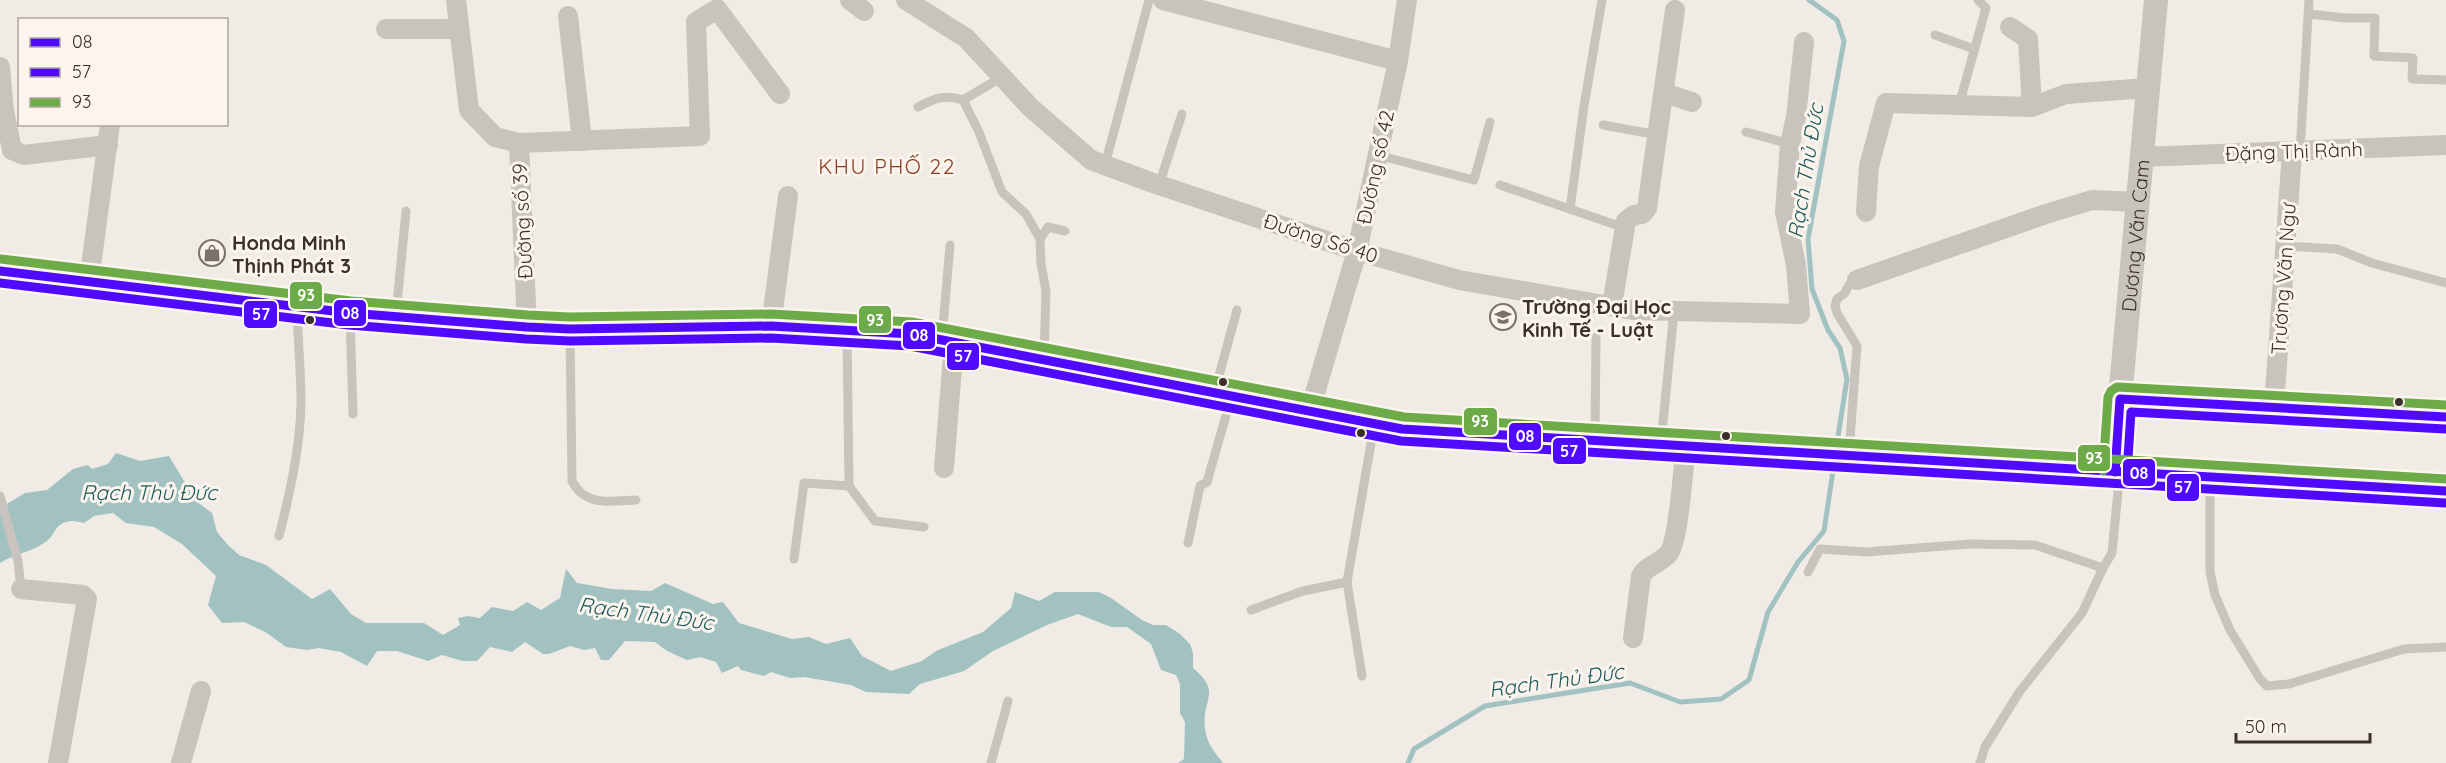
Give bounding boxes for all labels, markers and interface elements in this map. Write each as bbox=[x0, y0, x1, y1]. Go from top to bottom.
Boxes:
legend bbox=[18, 18, 228, 126]
text: 08 bbox=[72, 30, 92, 53]
text: 57 bbox=[72, 60, 91, 83]
text: 93 bbox=[72, 90, 91, 113]
water label: Rạch Thủ Đức bbox=[1782, 100, 1829, 240]
street label: Đường số 42 bbox=[1351, 108, 1399, 226]
street label: Đặng Thị Rành bbox=[2225, 136, 2363, 166]
district label: KHU PHỐ 22 bbox=[818, 153, 956, 179]
street label: Dương Văn Cam bbox=[2115, 158, 2154, 313]
street label: Đường số 39 bbox=[506, 162, 538, 280]
street label: Trương Văn Ngư bbox=[2265, 201, 2301, 356]
street label: Đường Số 40 bbox=[1261, 208, 1381, 268]
place label: Honda Minh Thịnh Phát 3 bbox=[232, 230, 351, 278]
shop icon: Honda Minh Thịnh Phát 3 bbox=[197, 238, 227, 268]
line badge: 93 bbox=[289, 281, 323, 310]
text: 93 bbox=[297, 285, 315, 305]
place label: Trường Đại Học Kinh Tế - Luật bbox=[1522, 294, 1671, 342]
line badge: 08 bbox=[333, 299, 367, 327]
line badge: 57 bbox=[243, 300, 278, 329]
school or university icon: Trường Đại Học Kinh Tế - Luật bbox=[1488, 302, 1518, 332]
text: 08 bbox=[341, 303, 360, 323]
text: 57 bbox=[252, 304, 270, 324]
line badge: 93 bbox=[858, 305, 892, 334]
text: 93 bbox=[866, 310, 884, 330]
unlabelled marker bbox=[304, 314, 316, 326]
line badge: 08 bbox=[902, 321, 936, 350]
text: 08 bbox=[910, 325, 929, 345]
line badge: 57 bbox=[946, 342, 980, 371]
text: 57 bbox=[954, 346, 972, 366]
unlabelled marker bbox=[1217, 376, 1229, 388]
unlabelled marker bbox=[2393, 396, 2405, 408]
line badge: 93 bbox=[1463, 407, 1498, 436]
text: 93 bbox=[1471, 411, 1489, 431]
line badge: 08 bbox=[1508, 422, 1542, 451]
text: 08 bbox=[1516, 426, 1535, 446]
unlabelled marker bbox=[1355, 427, 1367, 439]
unlabelled marker bbox=[1720, 430, 1732, 442]
line badge: 57 bbox=[1552, 437, 1587, 465]
text: 57 bbox=[1560, 441, 1578, 461]
line badge: 93 bbox=[2077, 444, 2111, 472]
text: 93 bbox=[2085, 448, 2103, 468]
line badge: 08 bbox=[2122, 458, 2156, 487]
text: 08 bbox=[2130, 463, 2149, 483]
line badge: 57 bbox=[2166, 473, 2200, 502]
text: 57 bbox=[2174, 477, 2192, 497]
water label: Rạch Thủ Đức bbox=[81, 479, 219, 505]
water label: Rạch Thủ Đức bbox=[577, 591, 717, 636]
water label: Rạch Thủ Đức bbox=[1487, 657, 1627, 702]
scale bar bbox=[2236, 706, 2370, 744]
text: 50 m bbox=[2245, 715, 2287, 738]

